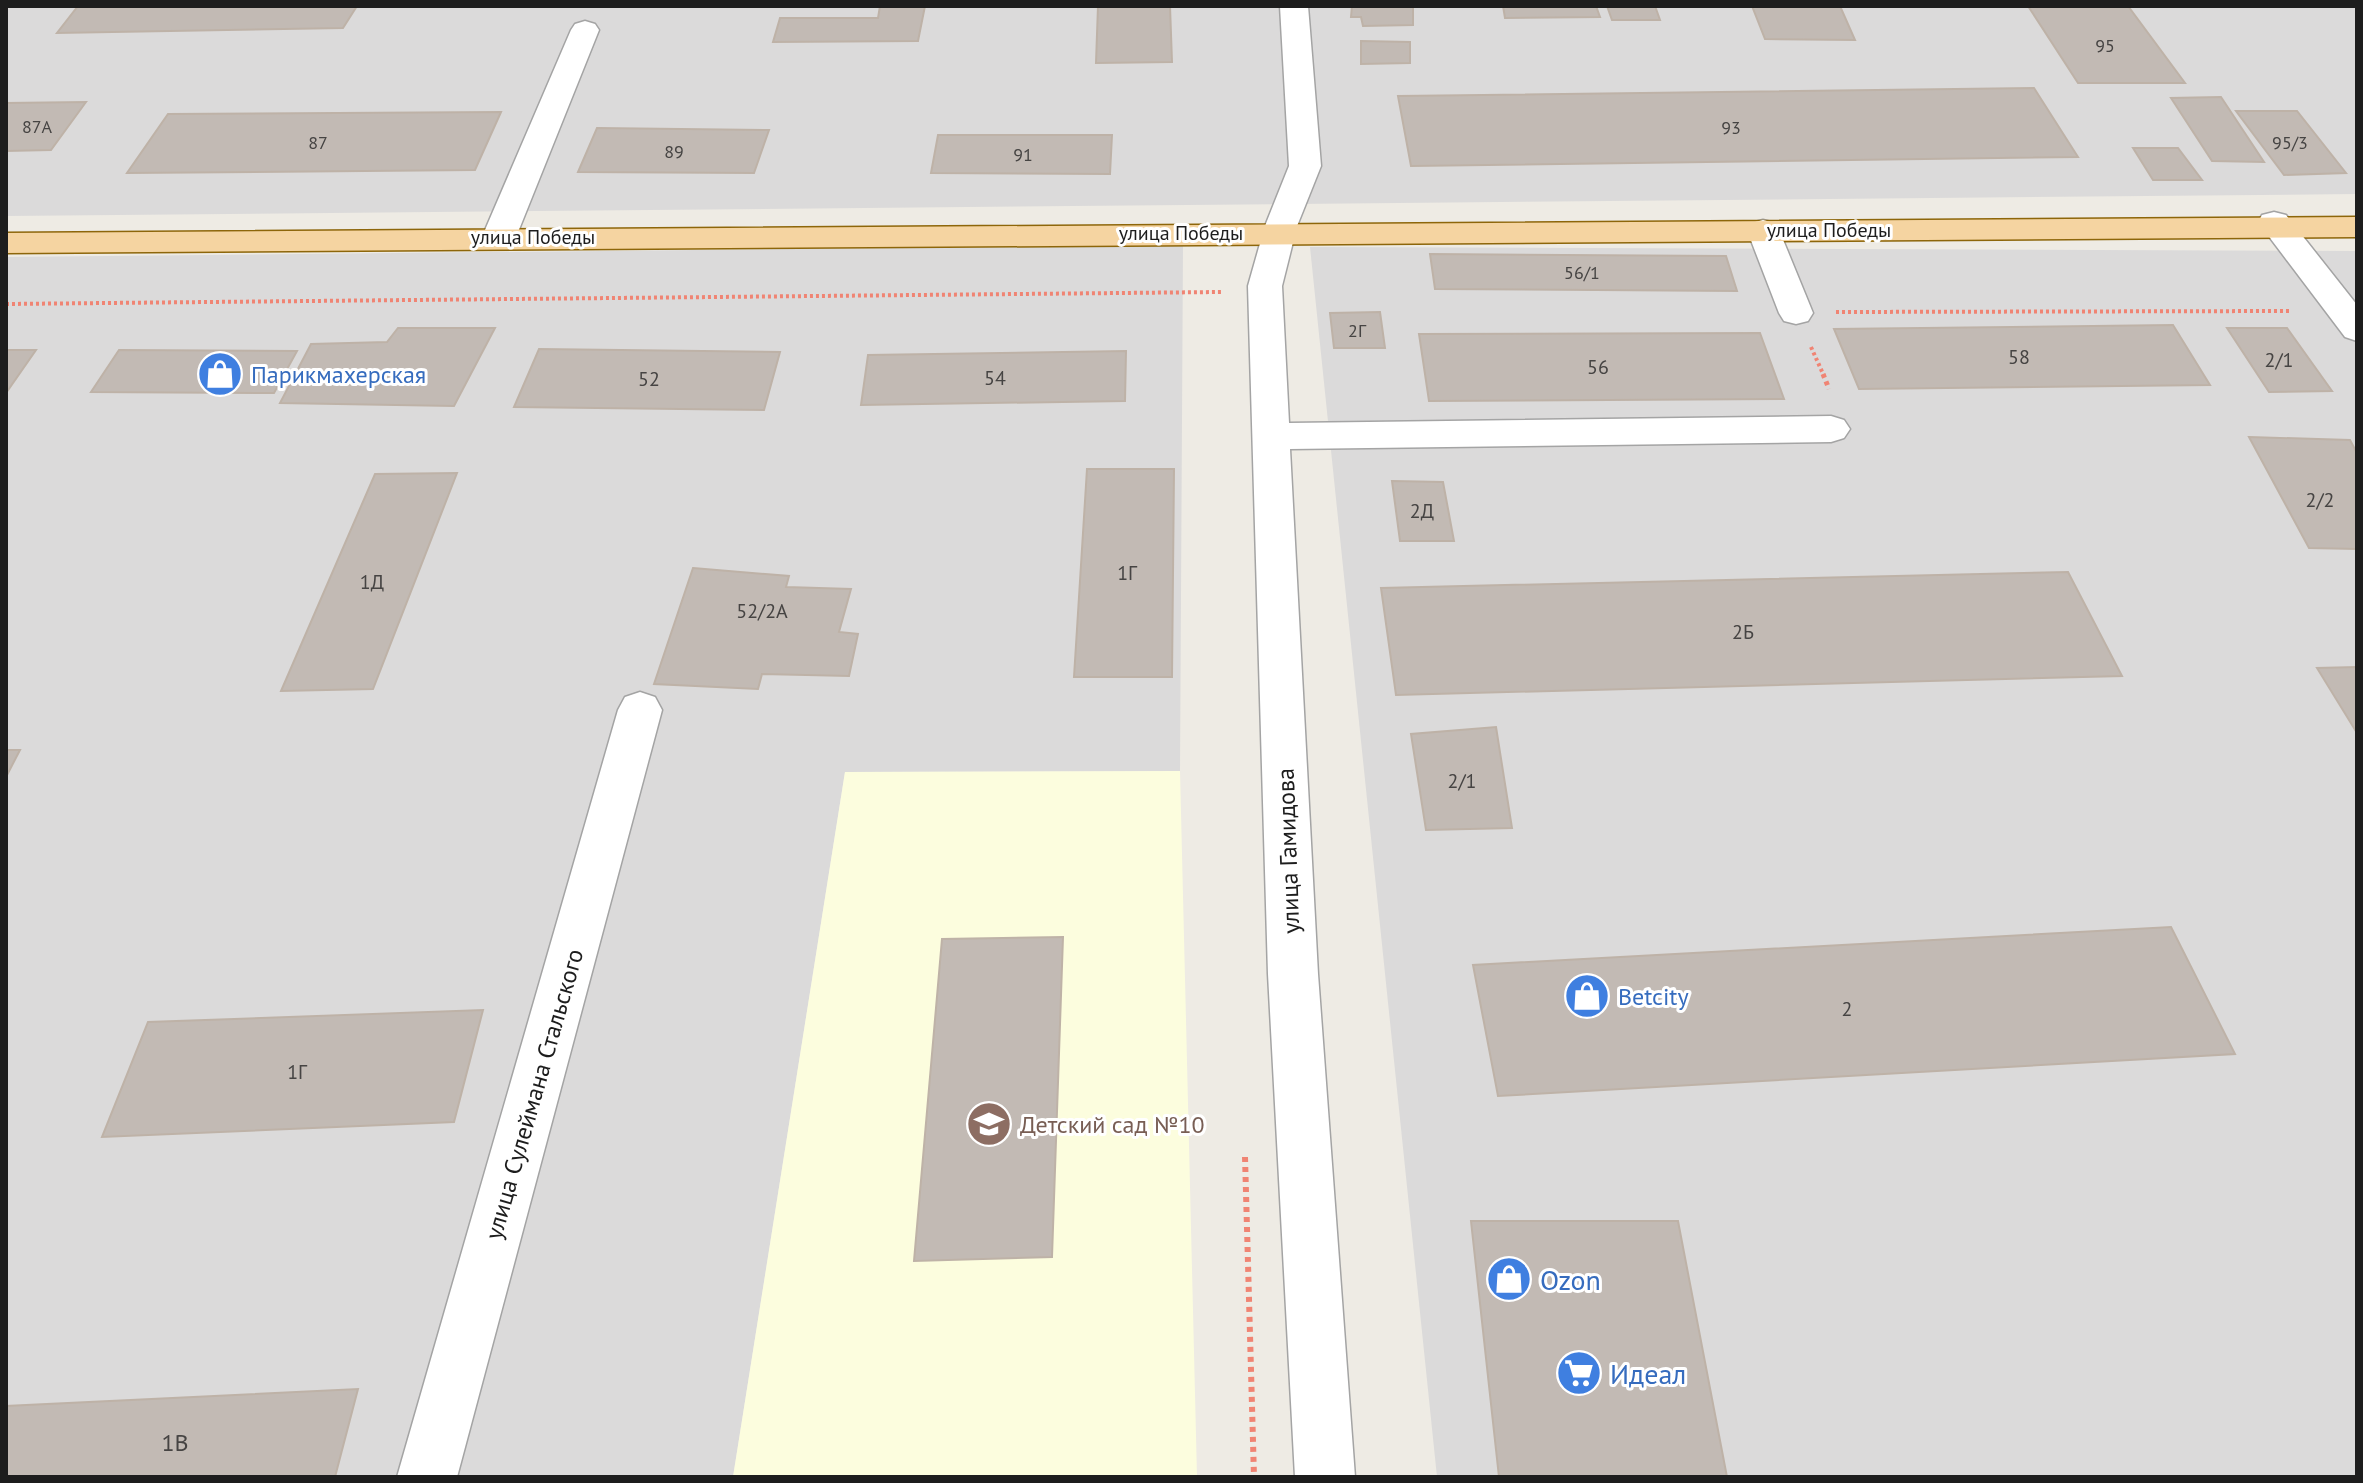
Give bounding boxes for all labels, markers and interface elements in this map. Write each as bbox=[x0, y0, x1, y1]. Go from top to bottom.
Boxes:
house number: 95 bbox=[2095, 34, 2115, 57]
house number: 87А bbox=[22, 115, 53, 138]
house number: 93 bbox=[1721, 116, 1741, 139]
house number: 87 bbox=[308, 131, 328, 154]
house number: 95/3 bbox=[2272, 131, 2308, 154]
house number: 89 bbox=[664, 140, 684, 163]
house number: 91 bbox=[1013, 143, 1033, 166]
street label: улица Победы bbox=[1767, 217, 1891, 243]
street label: улица Победы bbox=[1119, 220, 1243, 246]
street label: улица Победы bbox=[471, 224, 595, 250]
house number: 56/1 bbox=[1564, 261, 1600, 284]
house number: 2Г bbox=[1348, 319, 1367, 342]
house number: 58 bbox=[2008, 344, 2030, 370]
house number: 2/1 bbox=[2265, 347, 2293, 373]
shop icon: Парикмахерская bbox=[196, 350, 244, 398]
house number: 56 bbox=[1587, 354, 1609, 380]
place label: Парикмахерская bbox=[251, 359, 426, 390]
house number: 54 bbox=[984, 365, 1006, 391]
house number: 52 bbox=[638, 366, 660, 392]
house number: 2/2 bbox=[2306, 487, 2334, 513]
house number: 2Д bbox=[1410, 498, 1434, 524]
house number: 1Г bbox=[1117, 560, 1138, 586]
house number: 1Д bbox=[360, 569, 384, 595]
house number: 52/2А bbox=[736, 598, 788, 624]
house number: 2Б bbox=[1732, 619, 1754, 645]
street label: улица Гамидова bbox=[1270, 768, 1306, 934]
house number: 2/1 bbox=[1448, 768, 1476, 794]
street label: улица Сулеймана Стальского bbox=[478, 945, 590, 1243]
shop icon: Betcity bbox=[1563, 972, 1611, 1020]
place label: Betcity bbox=[1618, 981, 1689, 1012]
house number: 2 bbox=[1842, 996, 1852, 1022]
house number: 1Г bbox=[287, 1059, 308, 1085]
school or university icon: Детский сад №10 bbox=[965, 1100, 1013, 1148]
place label: Детский сад №10 bbox=[1020, 1109, 1205, 1140]
shop icon: Ozon bbox=[1485, 1255, 1533, 1303]
place label: Ozon bbox=[1540, 1261, 1601, 1298]
supermarket icon: Идеал bbox=[1555, 1349, 1603, 1397]
place label: Идеал bbox=[1610, 1355, 1686, 1392]
house number: 1В bbox=[161, 1427, 189, 1458]

